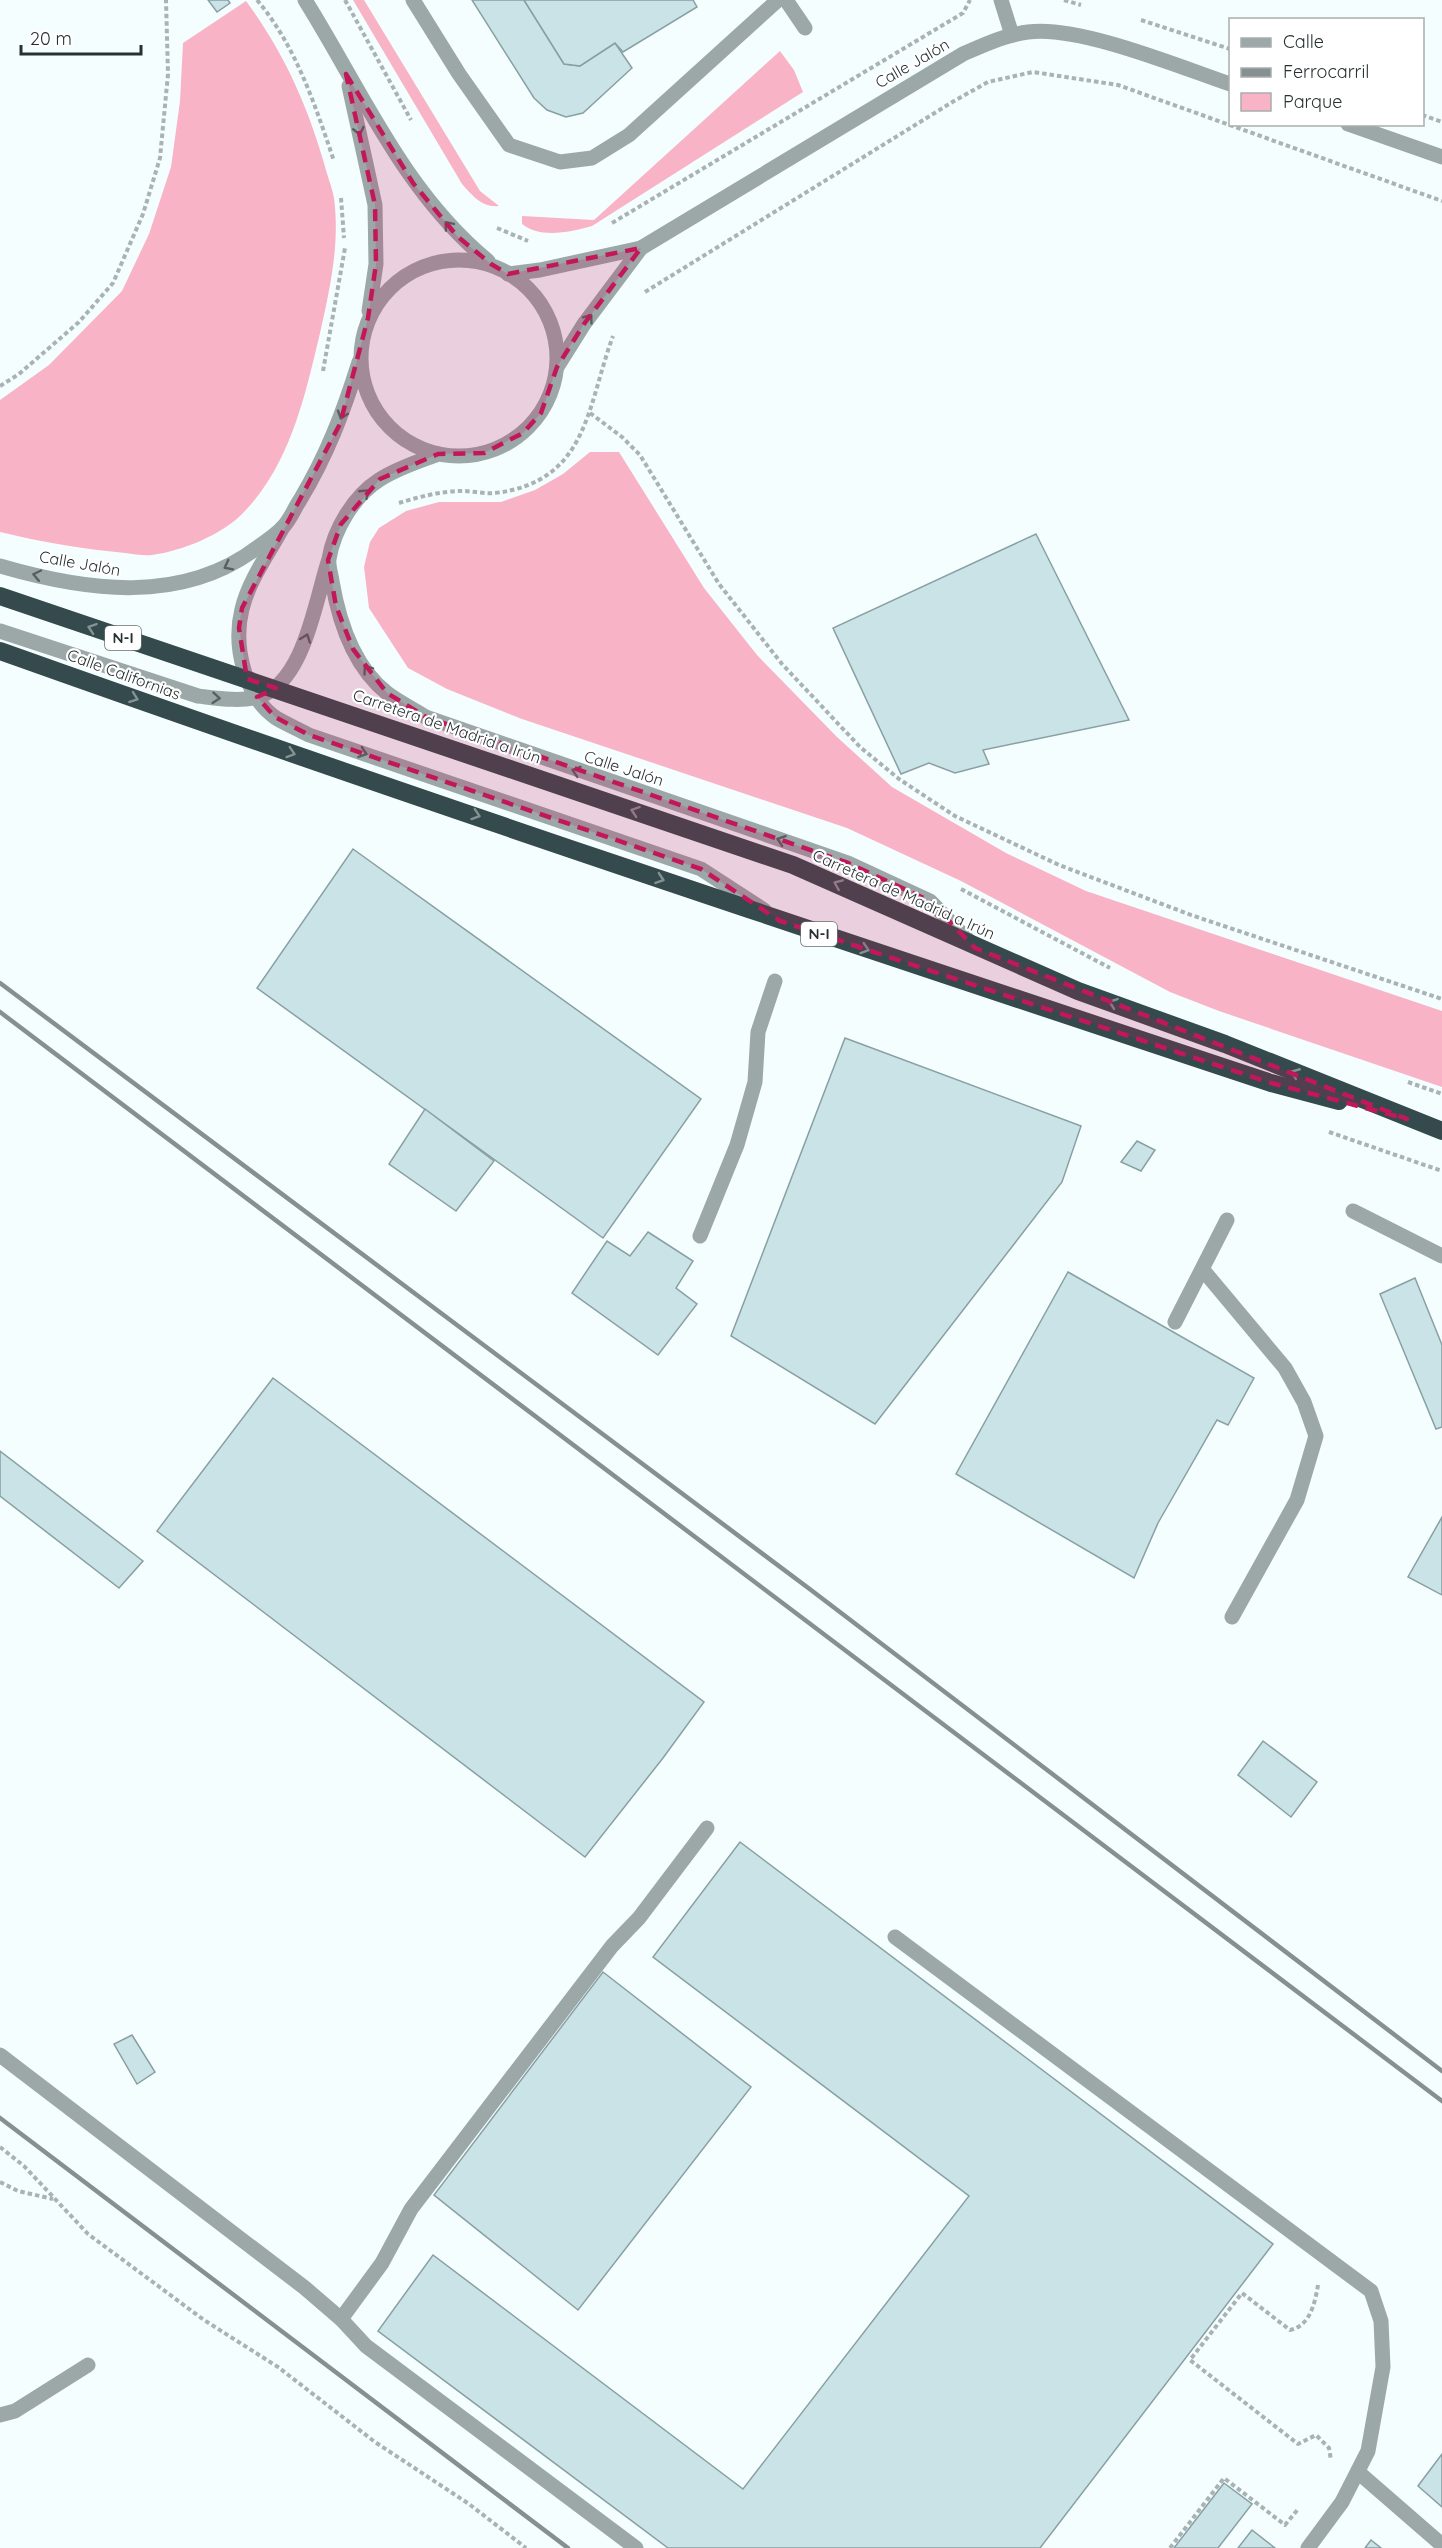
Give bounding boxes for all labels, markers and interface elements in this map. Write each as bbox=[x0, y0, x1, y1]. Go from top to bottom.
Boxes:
scale bar bbox=[21, 18, 141, 56]
legend bbox=[1229, 18, 1424, 126]
text: 20 m bbox=[30, 27, 72, 50]
text: Calle bbox=[1283, 30, 1324, 53]
street label: Calle Jalón bbox=[871, 34, 953, 92]
text: Ferrocarril bbox=[1283, 60, 1370, 83]
text: Parque bbox=[1283, 90, 1342, 113]
one-way arrow bbox=[351, 126, 364, 136]
one-way arrow bbox=[444, 221, 455, 232]
one-way arrow bbox=[582, 314, 593, 325]
one-way arrow bbox=[337, 409, 350, 420]
one-way arrow bbox=[358, 489, 368, 500]
street label: Calle Jalón bbox=[38, 546, 122, 580]
one-way arrow bbox=[223, 559, 234, 571]
one-way arrow bbox=[33, 569, 43, 582]
one-way arrow bbox=[87, 622, 98, 635]
road number: N-I bbox=[105, 626, 141, 650]
one-way arrow bbox=[298, 633, 311, 644]
street label: Calle Californias bbox=[65, 644, 183, 704]
one-way arrow bbox=[363, 665, 374, 676]
street label: Carretera de Madrid a Irún bbox=[350, 684, 544, 768]
one-way arrow bbox=[128, 691, 139, 704]
one-way arrow bbox=[211, 691, 221, 704]
one-way arrow bbox=[285, 746, 296, 758]
one-way arrow bbox=[357, 746, 368, 759]
street label: Calle Jalón bbox=[582, 746, 666, 790]
one-way arrow bbox=[571, 766, 582, 778]
one-way arrow bbox=[630, 805, 641, 818]
one-way arrow bbox=[470, 807, 481, 820]
one-way arrow bbox=[776, 835, 787, 847]
street label: Carretera de Madrid a Irún bbox=[810, 845, 998, 943]
one-way arrow bbox=[654, 871, 665, 884]
one-way arrow bbox=[833, 879, 844, 891]
road number: N-I bbox=[801, 922, 837, 946]
one-way arrow bbox=[859, 941, 870, 954]
one-way arrow bbox=[1108, 998, 1119, 1011]
one-way arrow bbox=[1290, 1068, 1301, 1080]

